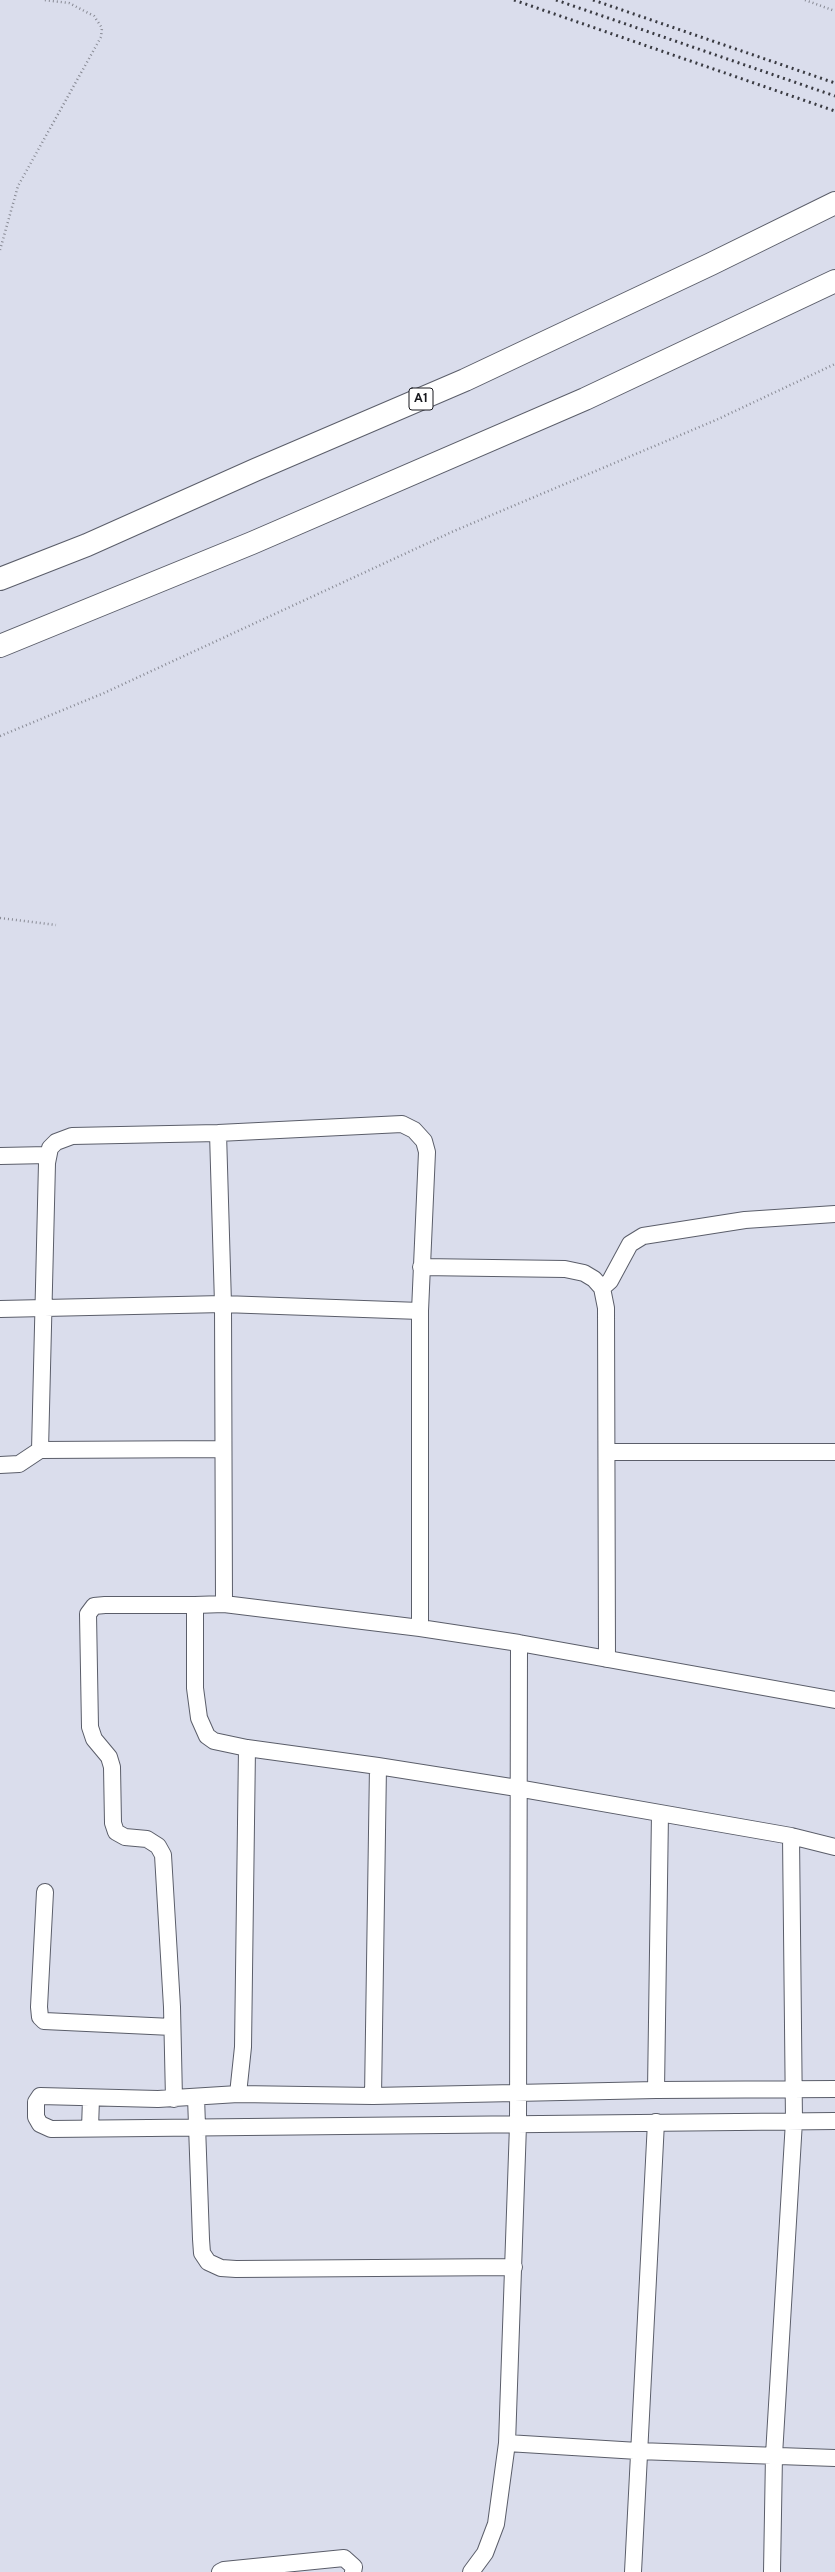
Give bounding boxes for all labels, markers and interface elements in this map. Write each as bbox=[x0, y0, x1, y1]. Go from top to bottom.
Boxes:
road number: A1 bbox=[409, 388, 433, 410]

